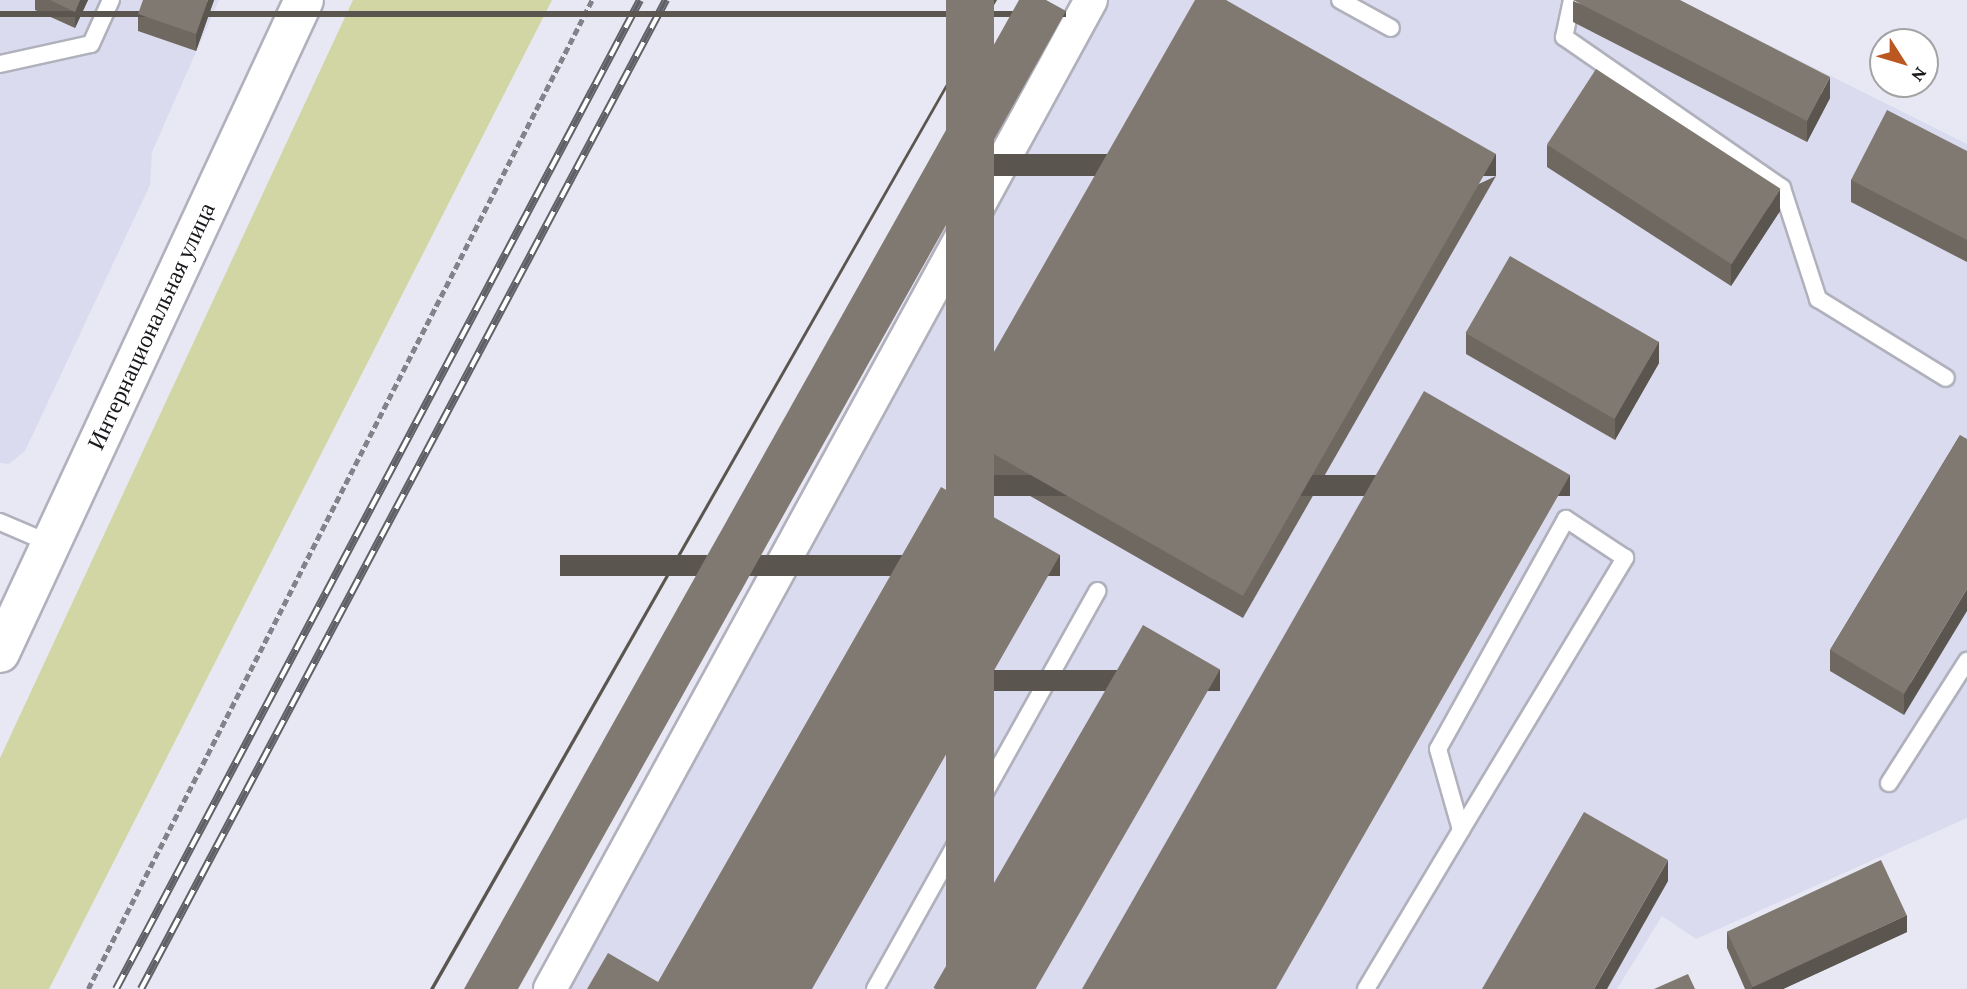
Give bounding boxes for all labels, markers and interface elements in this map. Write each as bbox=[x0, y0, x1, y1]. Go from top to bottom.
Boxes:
north arrow bbox=[1869, 28, 1939, 98]
text: N bbox=[1907, 63, 1932, 86]
street label: Интернациональная улица bbox=[81, 198, 221, 454]

